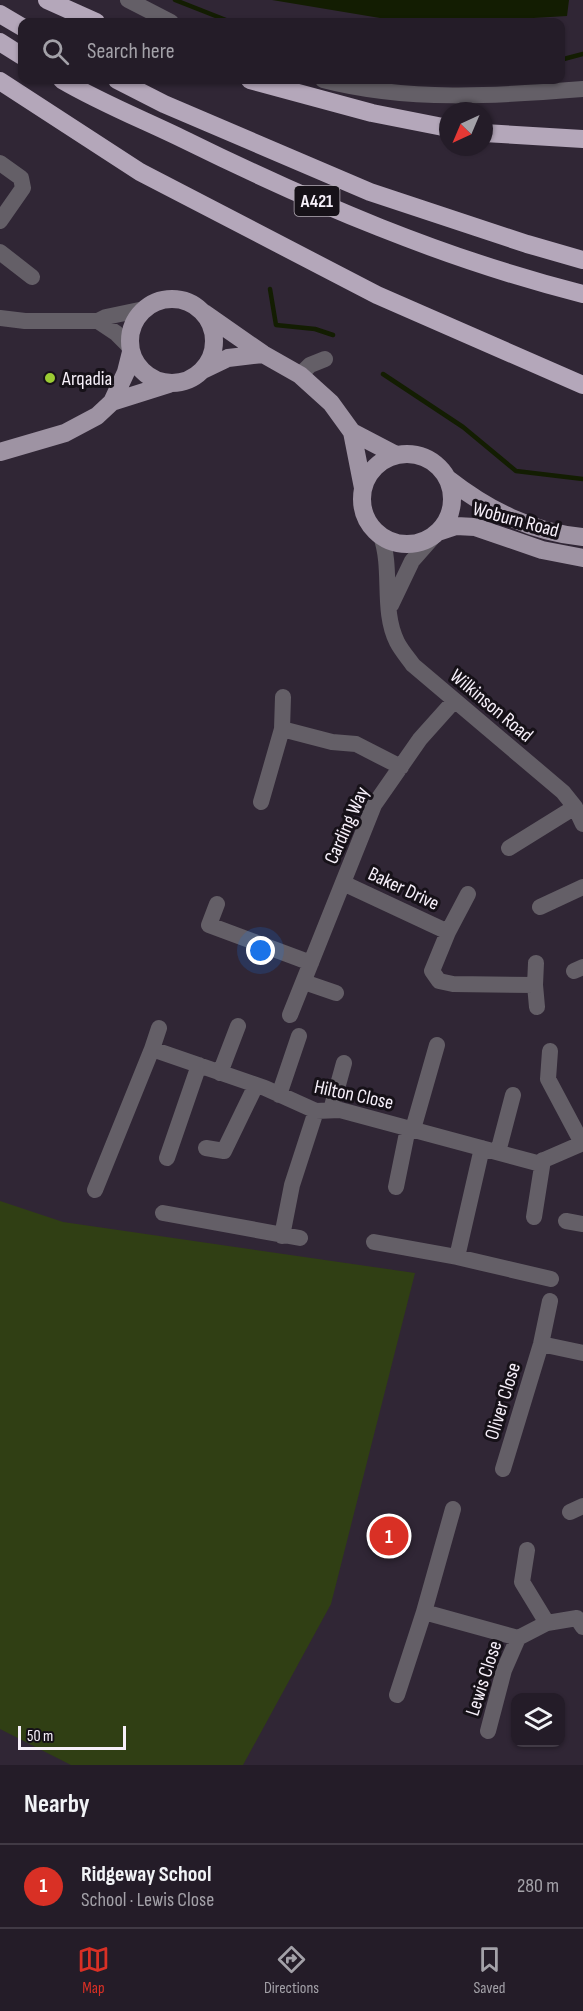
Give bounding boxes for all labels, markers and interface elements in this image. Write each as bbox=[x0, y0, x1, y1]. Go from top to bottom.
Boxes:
search box bbox=[18, 18, 565, 84]
icon: search bbox=[39, 35, 72, 68]
text: Search here bbox=[87, 38, 174, 65]
north arrow bbox=[439, 102, 493, 156]
road number: A421 bbox=[294, 186, 340, 216]
place label: Arqadia bbox=[61, 367, 112, 391]
marker: Arqadia bbox=[43, 371, 57, 385]
street label: Woburn Road bbox=[470, 497, 562, 543]
street label: Wilkinson Road bbox=[445, 664, 538, 747]
street label: Carding Way bbox=[319, 783, 375, 868]
street label: Baker Drive bbox=[364, 862, 443, 916]
your location bbox=[246, 936, 275, 965]
street label: Hilton Close bbox=[312, 1075, 396, 1115]
street label: Oliver Close bbox=[480, 1360, 526, 1443]
pin: 1 bbox=[370, 1514, 408, 1558]
street label: Lewis Close bbox=[461, 1638, 507, 1719]
map controls bbox=[511, 1693, 565, 1747]
button: layers bbox=[511, 1693, 565, 1747]
scale bar bbox=[18, 1723, 126, 1750]
text: 50 m bbox=[27, 1727, 53, 1746]
text: Nearby bbox=[24, 1789, 90, 1820]
text: Ridgeway School bbox=[81, 1861, 211, 1888]
text: 1 bbox=[40, 1874, 47, 1898]
text: 280 m bbox=[517, 1874, 559, 1898]
text: School · Lewis Close bbox=[81, 1888, 214, 1912]
tab: Map bbox=[77, 1943, 110, 1998]
tab: Directions bbox=[264, 1943, 319, 1998]
tab: Saved bbox=[473, 1943, 506, 1998]

